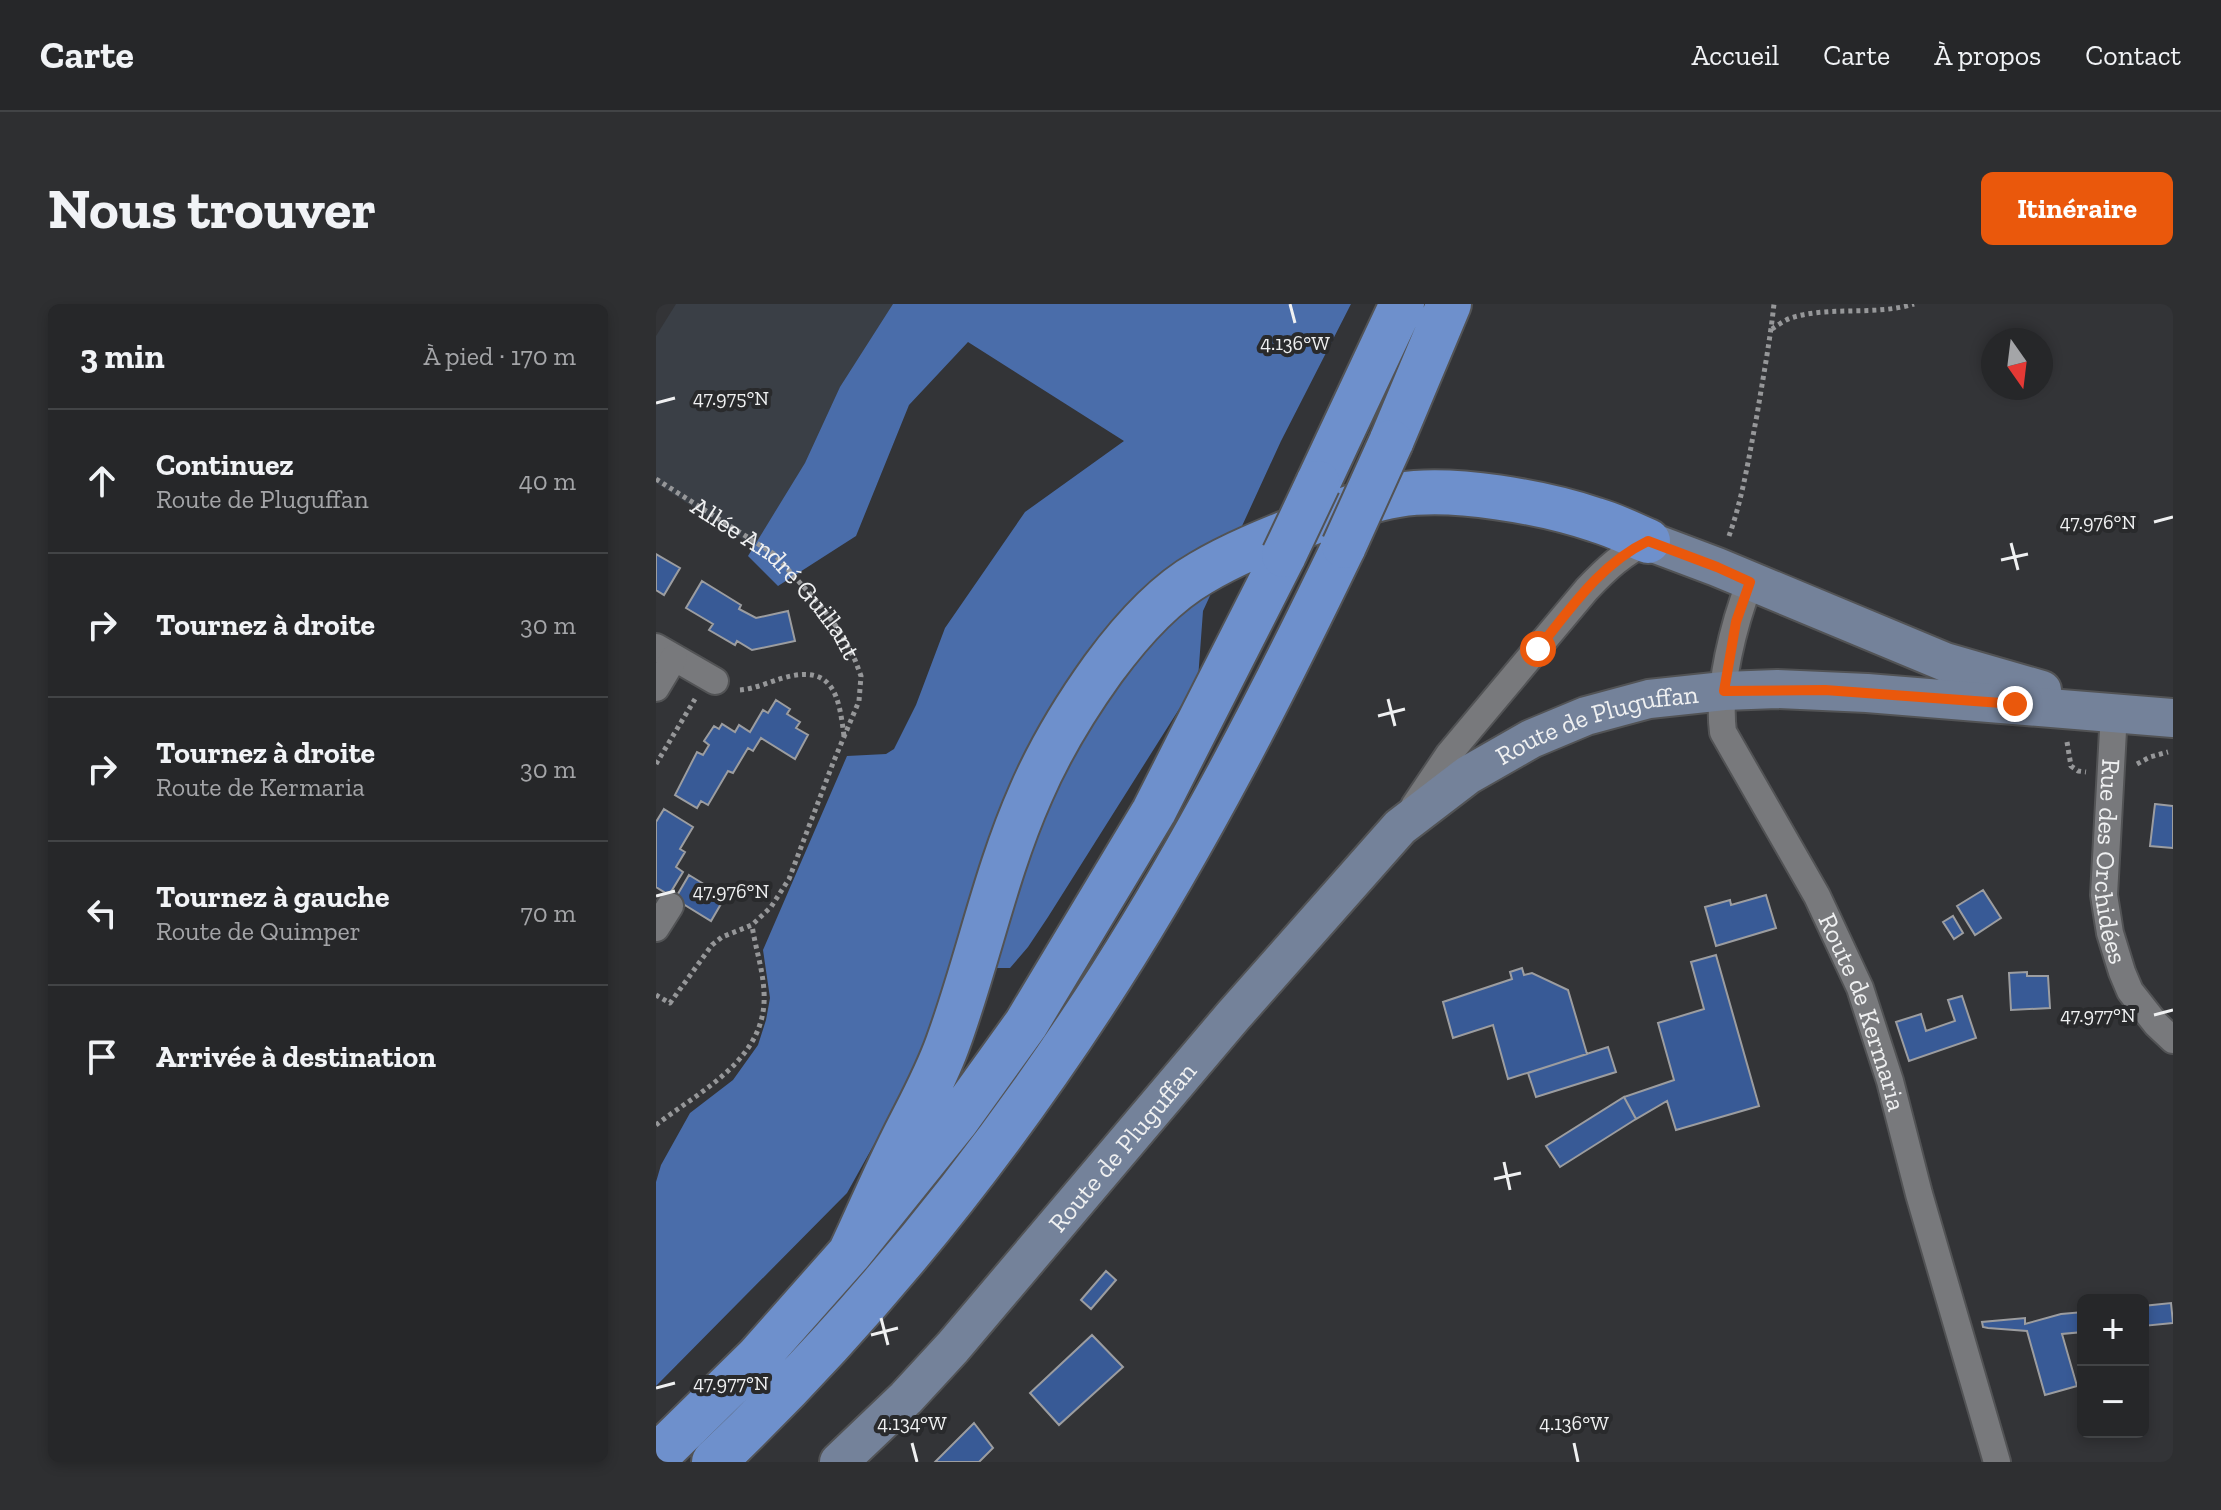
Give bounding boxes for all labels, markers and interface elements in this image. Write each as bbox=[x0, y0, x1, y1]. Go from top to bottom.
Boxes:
text: Carte bbox=[40, 32, 134, 78]
text: Accueil bbox=[1691, 39, 1779, 72]
text: Carte bbox=[1823, 39, 1890, 72]
text: À propos bbox=[1934, 39, 2041, 72]
text: Contact bbox=[2085, 39, 2181, 72]
button: Itinéraire bbox=[1981, 172, 2173, 245]
text: Nous trouver bbox=[48, 175, 376, 242]
north arrow bbox=[1981, 328, 2053, 400]
text: 4.136°W bbox=[1260, 331, 1330, 355]
text: 3 min bbox=[80, 336, 165, 377]
text: À pied · 170 m bbox=[423, 340, 576, 372]
text: 47.975°N bbox=[693, 386, 769, 410]
text: Continuez bbox=[156, 447, 294, 483]
icon: ahead bbox=[80, 459, 124, 503]
text: 40 m bbox=[519, 465, 576, 497]
text: Route de Pluguffan bbox=[156, 483, 369, 515]
street label: Allée André Guillant bbox=[685, 490, 868, 665]
text: 47.976°N bbox=[2060, 510, 2136, 534]
icon: right bbox=[80, 603, 124, 647]
text: Tournez à droite bbox=[156, 607, 375, 643]
text: 30 m bbox=[520, 609, 576, 641]
route start bbox=[1520, 631, 1556, 667]
street label: Route de Pluguffan bbox=[1490, 678, 1700, 772]
route end bbox=[1997, 686, 2033, 722]
text: Tournez à droite bbox=[156, 735, 375, 771]
icon: right bbox=[80, 747, 124, 791]
text: 30 m bbox=[520, 753, 576, 785]
street label: Rue des Orchidées bbox=[2088, 758, 2135, 968]
text: Route de Kermaria bbox=[156, 771, 365, 803]
text: Tournez à gauche bbox=[156, 879, 390, 915]
text: 47.976°N bbox=[693, 879, 769, 903]
icon: left bbox=[80, 891, 124, 935]
text: 70 m bbox=[520, 897, 576, 929]
street label: Route de Kermaria bbox=[1811, 908, 1913, 1115]
text: Route de Quimper bbox=[156, 915, 361, 947]
text: 47.977°N bbox=[2060, 1003, 2136, 1027]
icon: arrive bbox=[80, 1035, 124, 1079]
text: Arrivée à destination bbox=[156, 1039, 436, 1075]
street label: Route de Pluguffan bbox=[1041, 1055, 1203, 1238]
map controls bbox=[2077, 1294, 2149, 1438]
button: + bbox=[2077, 1294, 2149, 1366]
button: − bbox=[2077, 1366, 2149, 1438]
text: 47.977°N bbox=[693, 1371, 769, 1395]
text: 4.134°W bbox=[877, 1411, 947, 1435]
text: 4.136°W bbox=[1539, 1411, 1609, 1435]

